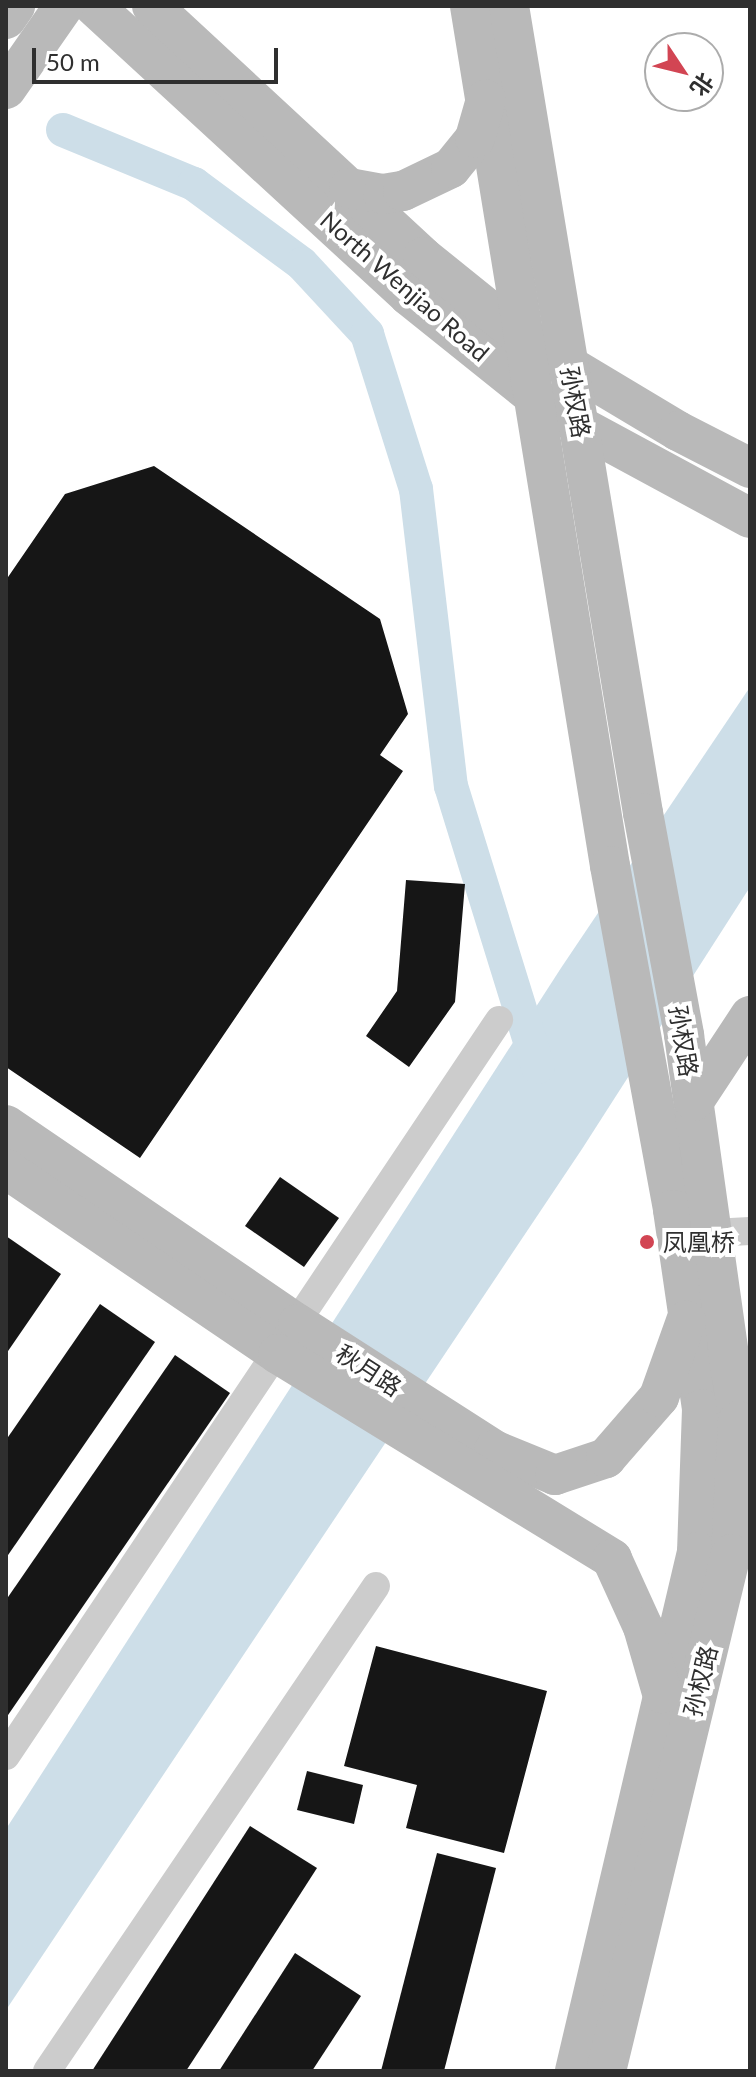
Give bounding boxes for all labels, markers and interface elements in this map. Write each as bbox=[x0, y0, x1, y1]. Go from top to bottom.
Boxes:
scale bar bbox=[36, 32, 282, 82]
north arrow bbox=[644, 32, 724, 112]
text: 50 m bbox=[46, 47, 100, 76]
text: 北 bbox=[685, 68, 720, 102]
street label: North Wenjiao Road bbox=[315, 205, 495, 367]
street label: 孙权路 bbox=[556, 364, 596, 440]
street label: 孙权路 bbox=[664, 1003, 704, 1079]
place label: 凤凰桥 bbox=[663, 1228, 735, 1256]
marker: 凤凰桥 bbox=[638, 1233, 656, 1251]
street label: 秋月路 bbox=[331, 1338, 407, 1402]
street label: 孙权路 bbox=[677, 1643, 723, 1719]

